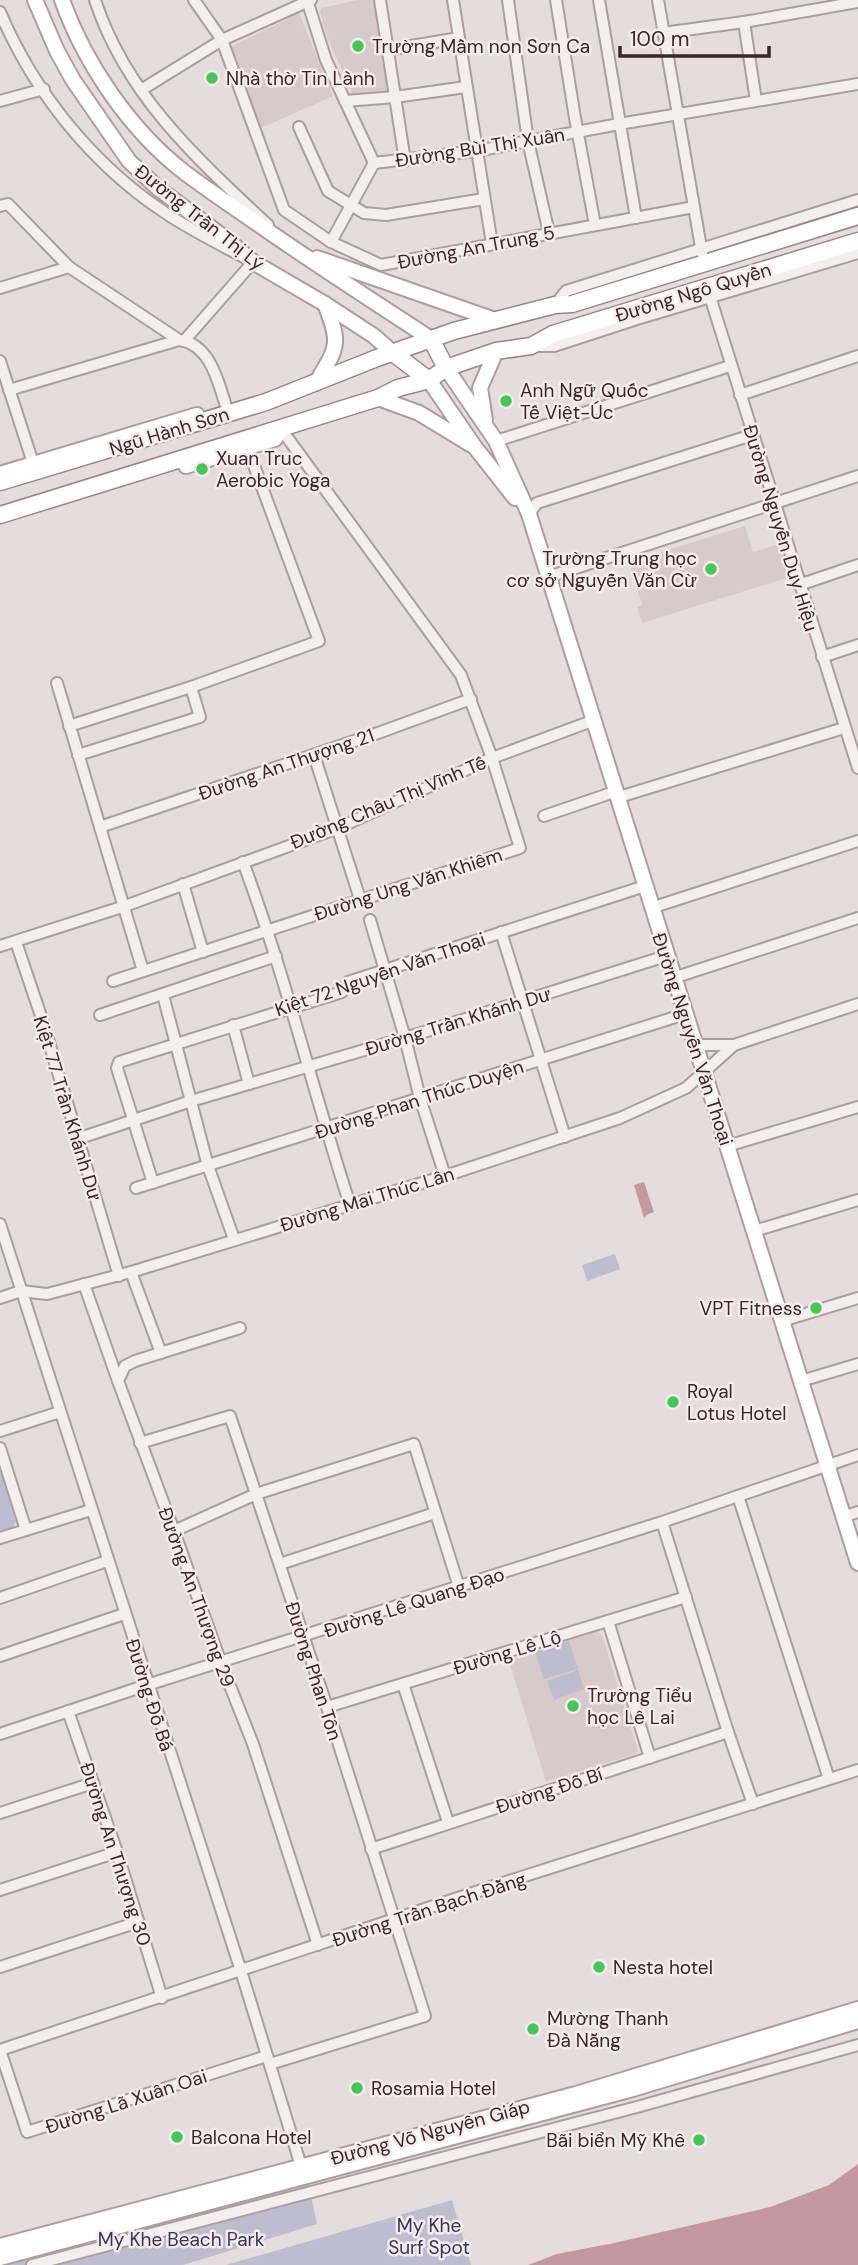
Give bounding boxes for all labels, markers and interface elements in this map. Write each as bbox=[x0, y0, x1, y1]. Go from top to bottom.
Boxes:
scale bar bbox=[620, 14, 769, 58]
text: 100 m bbox=[630, 25, 690, 53]
place label: Trường Mầm non Sơn Ca bbox=[372, 34, 590, 59]
marker: Trường Mầm non Sơn Ca bbox=[350, 38, 366, 54]
place label: Nhà thờ Tin Lành bbox=[226, 66, 375, 91]
marker: Nhà thờ Tin Lành bbox=[204, 70, 220, 86]
street label: Đường Bùi Thị Xuân bbox=[394, 122, 567, 173]
street label: Đường Trần Thị Lý bbox=[130, 159, 270, 276]
street label: Đường An Trung 5 bbox=[395, 220, 557, 275]
street label: Đường Ngô Quyền bbox=[612, 257, 774, 328]
place label: Anh Ngữ Quốc Tế Việt-Úc bbox=[520, 378, 649, 425]
marker: Anh Ngữ Quốc Tế Việt-Úc bbox=[498, 393, 514, 409]
street label: Ngũ Hành Sơn bbox=[106, 401, 232, 462]
street label: Đường Nguyễn Duy Hiệu bbox=[737, 422, 824, 635]
place label: Xuan Truc Aerobic Yoga bbox=[216, 446, 330, 493]
marker: Xuan Truc Aerobic Yoga bbox=[194, 461, 210, 477]
place label: Trường Trung học cơ sở Nguyễn Văn Cừ bbox=[506, 546, 697, 593]
marker: Trường Trung học cơ sở Nguyễn Văn Cừ bbox=[703, 561, 719, 577]
street label: Đường An Thượng 21 bbox=[195, 723, 377, 806]
street label: Đường Châu Thị Vĩnh Tế bbox=[286, 750, 490, 855]
street label: Đường Ung Văn Khiêm bbox=[311, 842, 505, 927]
street label: Kiệt 72 Nguyễn Văn Thoại bbox=[271, 927, 489, 1022]
street label: Đường Nguyễn Văn Thoại bbox=[646, 930, 739, 1149]
street label: Đường Trần Khánh Dư bbox=[362, 981, 554, 1062]
street label: Kiệt 77 Trần Khánh Dư bbox=[27, 1013, 108, 1204]
street label: Đường Phan Thúc Duyện bbox=[312, 1054, 527, 1145]
street label: Đường Mai Thúc Lân bbox=[277, 1161, 457, 1238]
place label: VPT Fitness bbox=[700, 1296, 802, 1321]
marker: VPT Fitness bbox=[808, 1300, 824, 1316]
place label: Royal Lotus Hotel bbox=[687, 1379, 786, 1426]
marker: Royal Lotus Hotel bbox=[665, 1394, 681, 1410]
street label: Đường An Thượng 29 bbox=[152, 1504, 241, 1691]
street label: Đường Lê Quang Đạo bbox=[321, 1561, 508, 1643]
street label: Đường Phan Tôn bbox=[279, 1599, 348, 1744]
street label: Đường Lê Lộ bbox=[450, 1624, 564, 1681]
street label: Đường Đỗ Bá bbox=[120, 1636, 179, 1755]
place label: Trường Tiểu học Lê Lai bbox=[587, 1683, 692, 1730]
marker: Trường Tiểu học Lê Lai bbox=[565, 1698, 581, 1714]
street label: Đường An Thượng 30 bbox=[74, 1759, 157, 1949]
street label: Đường Đỗ Bí bbox=[493, 1761, 606, 1819]
street label: Đường Trần Bạch Đằng bbox=[329, 1866, 530, 1953]
place label: Nesta hotel bbox=[613, 1955, 713, 1980]
marker: Nesta hotel bbox=[591, 1959, 607, 1975]
place label: Mường Thanh Đà Nẵng bbox=[547, 2006, 668, 2053]
marker: Mường Thanh Đà Nẵng bbox=[525, 2021, 541, 2037]
street label: Đường Lã Xuân Oai bbox=[42, 2064, 210, 2139]
place label: Rosamia Hotel bbox=[371, 2076, 496, 2101]
marker: Rosamia Hotel bbox=[349, 2080, 365, 2096]
street label: Đường Võ Nguyên Giáp bbox=[328, 2094, 532, 2171]
place label: Balcona Hotel bbox=[191, 2125, 312, 2150]
place label: Bãi biển Mỹ Khê bbox=[546, 2128, 685, 2153]
marker: Balcona Hotel bbox=[169, 2129, 185, 2145]
marker: Bãi biển Mỹ Khê bbox=[691, 2132, 707, 2148]
park label: My Khe Surf Spot bbox=[388, 2213, 470, 2260]
park label: My Khe Beach Park bbox=[98, 2227, 265, 2252]

